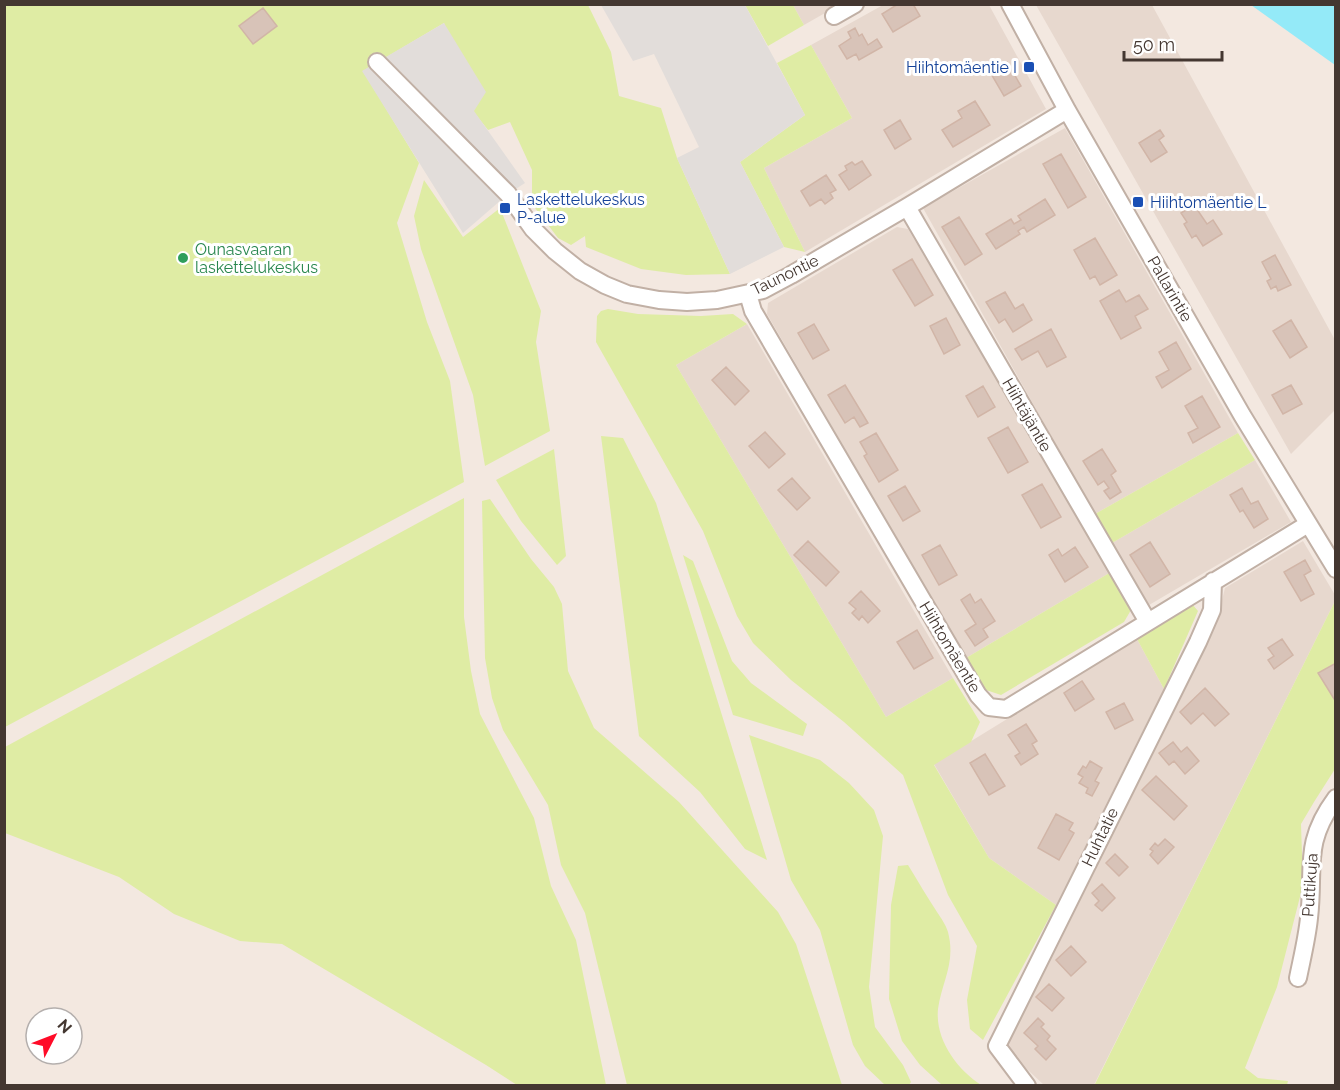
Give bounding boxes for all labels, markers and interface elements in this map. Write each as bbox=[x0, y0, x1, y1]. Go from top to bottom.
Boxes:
scale bar bbox=[1124, 24, 1222, 62]
text: 50 m bbox=[1133, 34, 1175, 55]
place label: Hiihtomäentie I bbox=[906, 58, 1017, 77]
marker: Hiihtomäentie I bbox=[1022, 60, 1036, 74]
place label: Laskettelukeskus P-alue bbox=[517, 190, 645, 227]
place label: Hiihtomäentie L bbox=[1150, 193, 1267, 212]
marker: Hiihtomäentie L bbox=[1131, 195, 1145, 209]
marker: Laskettelukeskus P-alue bbox=[498, 201, 512, 215]
place label: Ounasvaaran laskettelukeskus bbox=[195, 240, 318, 277]
marker: Ounasvaaran laskettelukeskus bbox=[176, 251, 190, 265]
street label: Taunontie bbox=[748, 251, 822, 299]
street label: Pallarintie bbox=[1144, 253, 1196, 325]
street label: Hiihtäjäntie bbox=[998, 375, 1056, 455]
street label: Hiihtomäentie bbox=[915, 598, 985, 696]
street label: Huhtatie bbox=[1078, 805, 1122, 869]
street label: Puttikuja bbox=[1298, 852, 1322, 918]
north arrow bbox=[24, 1006, 84, 1066]
text: N bbox=[54, 1015, 76, 1037]

